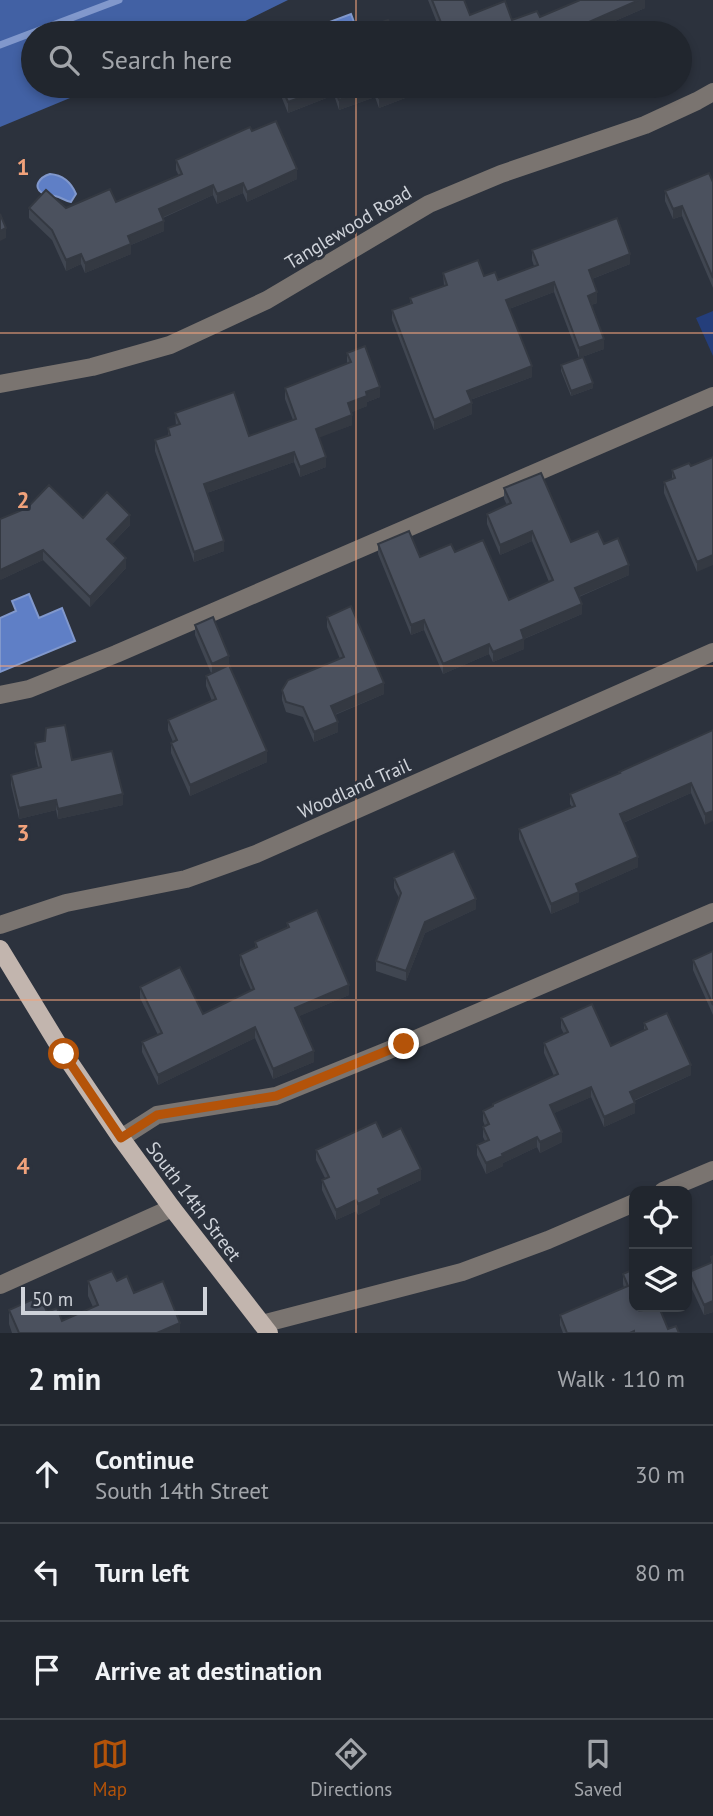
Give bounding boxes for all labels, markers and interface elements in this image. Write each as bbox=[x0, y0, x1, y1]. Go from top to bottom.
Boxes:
search box bbox=[21, 21, 692, 98]
icon: search bbox=[45, 41, 83, 79]
text: Search here bbox=[101, 43, 232, 76]
text: 1 bbox=[16, 152, 30, 181]
street label: Tanglewood Road bbox=[280, 180, 416, 274]
text: 2 bbox=[16, 485, 30, 514]
street label: Woodland Trail bbox=[294, 752, 414, 824]
text: 3 bbox=[16, 818, 30, 847]
route end bbox=[388, 1028, 419, 1059]
route start bbox=[48, 1038, 79, 1069]
street label: South 14th Street bbox=[141, 1136, 247, 1266]
text: 4 bbox=[16, 1151, 30, 1180]
map controls bbox=[629, 1186, 692, 1312]
button: locate bbox=[629, 1186, 692, 1249]
button: layers bbox=[629, 1249, 692, 1312]
scale bar bbox=[21, 1284, 206, 1316]
text: 50 m bbox=[32, 1287, 73, 1311]
text: 2 min bbox=[28, 1359, 101, 1398]
text: Walk · 110 m bbox=[558, 1364, 685, 1393]
text: Continue bbox=[95, 1443, 194, 1476]
icon: ahead bbox=[28, 1455, 66, 1493]
text: 30 m bbox=[635, 1460, 685, 1489]
text: South 14th Street bbox=[95, 1476, 269, 1505]
icon: left bbox=[28, 1553, 66, 1591]
text: Turn left bbox=[95, 1556, 189, 1589]
text: 80 m bbox=[635, 1558, 685, 1587]
icon: arrive bbox=[28, 1651, 66, 1689]
text: Arrive at destination bbox=[95, 1654, 322, 1687]
tab: Map bbox=[91, 1735, 129, 1801]
tab: Directions bbox=[310, 1735, 392, 1801]
tab: Saved bbox=[574, 1735, 622, 1801]

